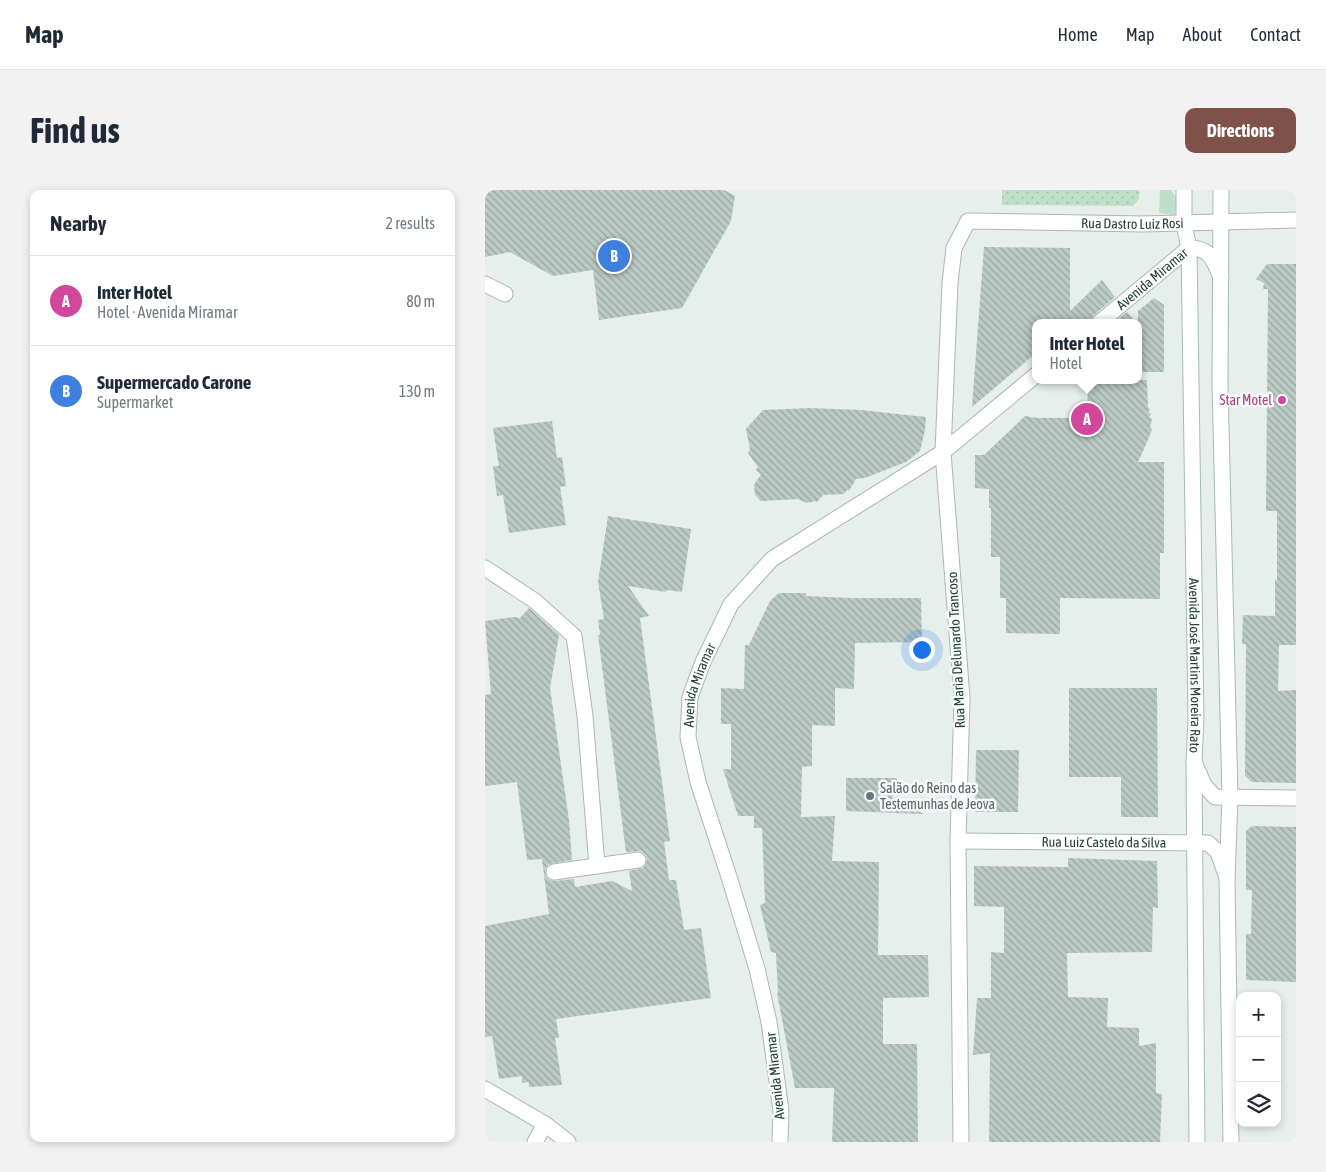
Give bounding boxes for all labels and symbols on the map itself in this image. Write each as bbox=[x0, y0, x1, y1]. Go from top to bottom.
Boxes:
street label: Rua Dastro Luiz Rosi bbox=[1081, 215, 1184, 232]
pin: B bbox=[598, 237, 630, 275]
street label: Avenida Miramar bbox=[1113, 244, 1191, 313]
place label: Star Motel bbox=[1220, 392, 1272, 408]
marker: Star Motel bbox=[1276, 394, 1288, 406]
pin: A bbox=[1071, 400, 1103, 438]
street label: Rua Maria Delunardo Trancoso bbox=[944, 571, 968, 729]
street label: Avenida José Martins Moreira Rato bbox=[1186, 578, 1204, 753]
your location bbox=[909, 637, 935, 663]
street label: Avenida Miramar bbox=[680, 640, 719, 728]
place label: Salão do Reino das Testemunhas de Jeova bbox=[880, 780, 995, 812]
marker: Salão do Reino das Testemunhas de Jeova bbox=[864, 790, 876, 802]
street label: Rua Luiz Castelo da Silva bbox=[1042, 834, 1166, 851]
street label: Avenida Miramar bbox=[762, 1031, 788, 1120]

